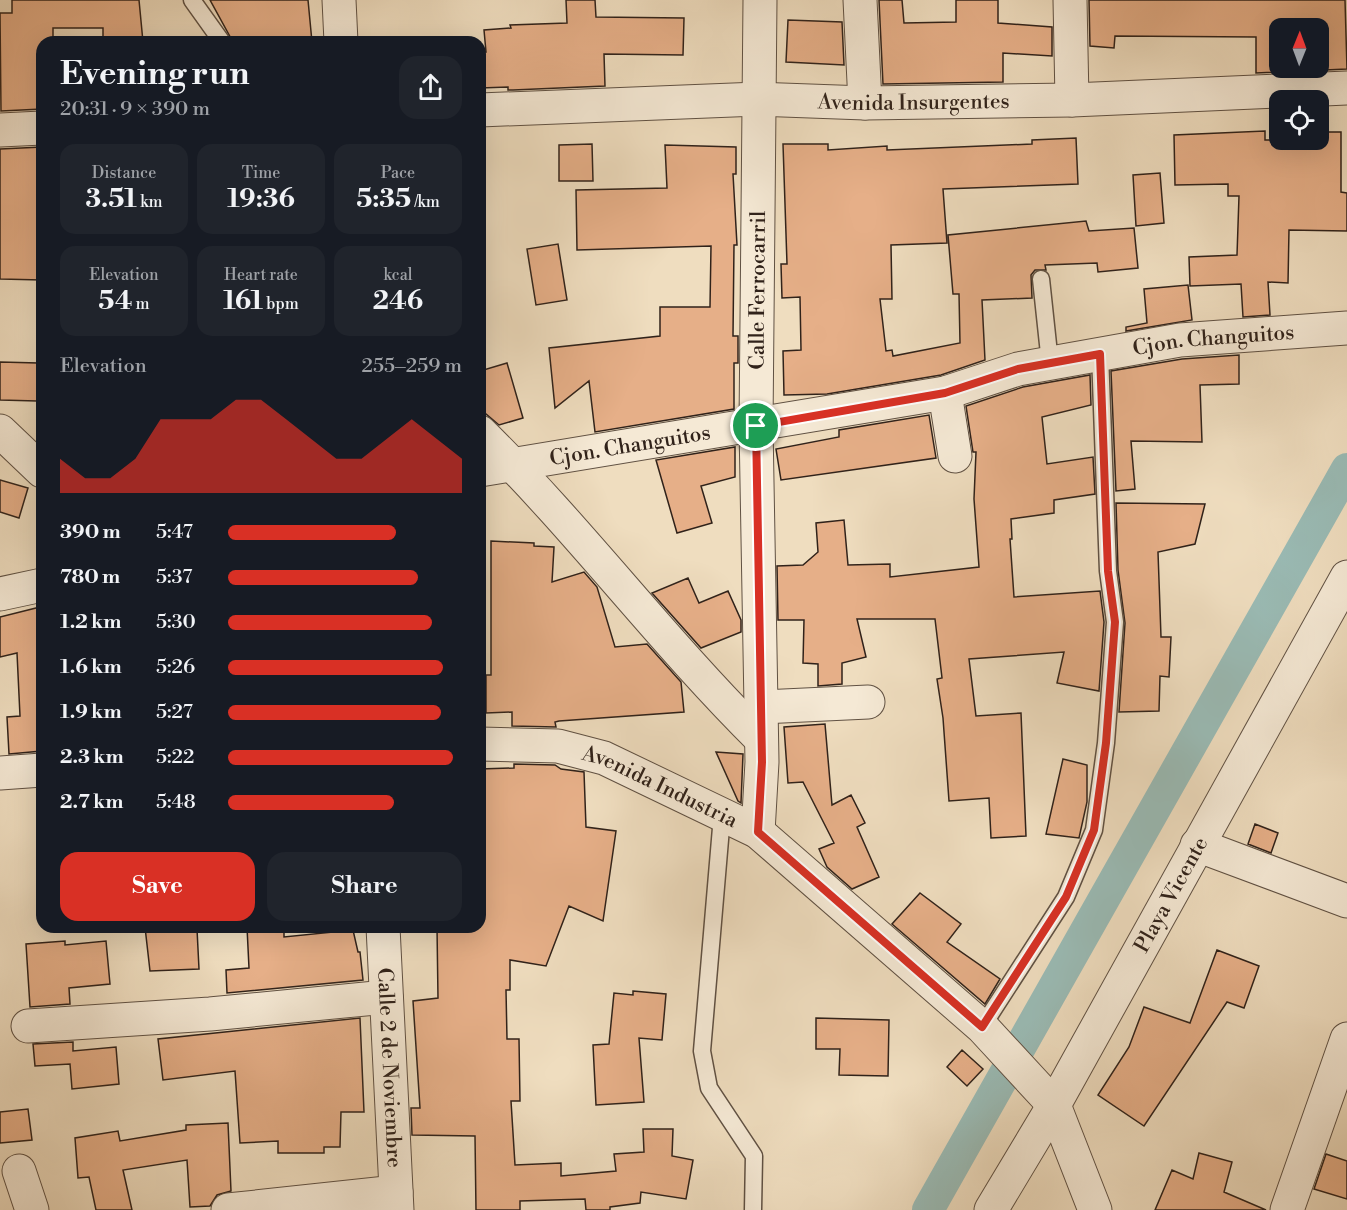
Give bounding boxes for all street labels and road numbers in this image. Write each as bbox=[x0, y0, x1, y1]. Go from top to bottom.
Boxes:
street label: Avenida Insurgentes bbox=[816, 89, 1010, 117]
street label: Calle Ferrocarril bbox=[745, 211, 772, 370]
street label: Cjon. Changuitos bbox=[1131, 320, 1295, 362]
street label: Cjon. Changuitos bbox=[548, 420, 713, 472]
street label: Avenida Industria bbox=[578, 741, 742, 834]
street label: Playa Vicente bbox=[1129, 833, 1214, 958]
street label: Calle 2 de Noviembre bbox=[371, 967, 407, 1169]

